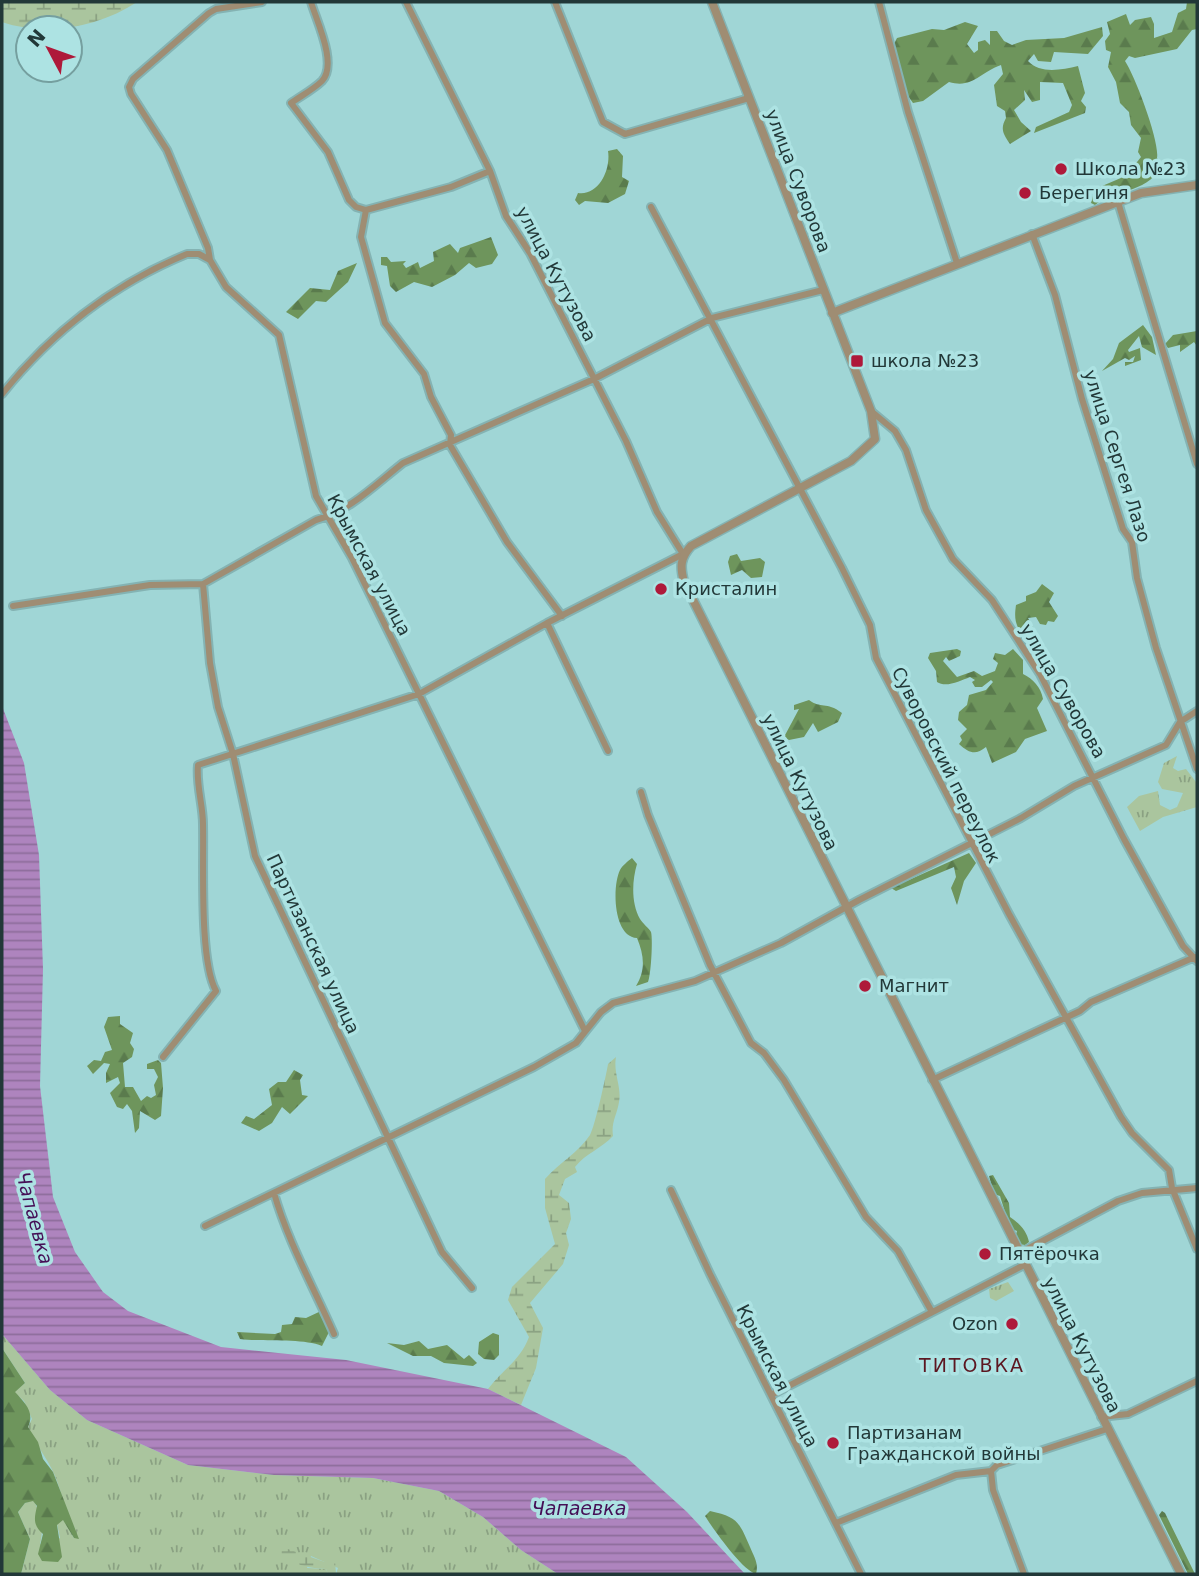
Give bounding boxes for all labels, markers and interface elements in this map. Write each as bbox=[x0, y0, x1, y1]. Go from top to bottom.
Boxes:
north arrow bbox=[14, 14, 84, 84]
text: N bbox=[23, 25, 50, 51]
street label: улица Суворова bbox=[761, 106, 835, 255]
place label: Школа №23 bbox=[1075, 158, 1186, 179]
marker: Школа №23 bbox=[1053, 161, 1069, 177]
place label: Берегиня bbox=[1039, 182, 1129, 203]
marker: Берегиня bbox=[1017, 185, 1033, 201]
street label: улица Кутузова bbox=[512, 203, 601, 345]
place label: школа №23 bbox=[871, 350, 979, 371]
marker: школа №23 bbox=[849, 353, 865, 369]
street label: улица Сергея Лазо bbox=[1080, 367, 1155, 545]
street label: Крымская улица bbox=[323, 490, 416, 639]
place label: Кристалин bbox=[675, 578, 777, 599]
marker: Кристалин bbox=[653, 581, 669, 597]
street label: улица Суворова bbox=[1016, 620, 1110, 762]
street label: Суворовский переулок bbox=[888, 663, 1005, 866]
street label: улица Кутузова bbox=[758, 710, 843, 854]
street label: Партизанская улица bbox=[263, 851, 364, 1037]
place label: Магнит bbox=[879, 975, 949, 996]
marker: Магнит bbox=[857, 978, 873, 994]
water label: Чапаевка bbox=[12, 1169, 58, 1267]
place label: Пятёрочка bbox=[999, 1243, 1100, 1264]
marker: Пятёрочка bbox=[977, 1246, 993, 1262]
street label: улица Кутузова bbox=[1039, 1273, 1126, 1416]
street label: Крымская улица bbox=[732, 1301, 823, 1451]
place label: Ozon bbox=[952, 1313, 998, 1334]
marker: Ozon bbox=[1004, 1316, 1020, 1332]
district label: ТИТОВКА bbox=[918, 1354, 1025, 1376]
place label: Партизанам Гражданской войны bbox=[847, 1422, 1040, 1464]
marker: Партизанам Гражданской войны bbox=[825, 1435, 841, 1451]
water label: Чапаевка bbox=[532, 1497, 626, 1519]

